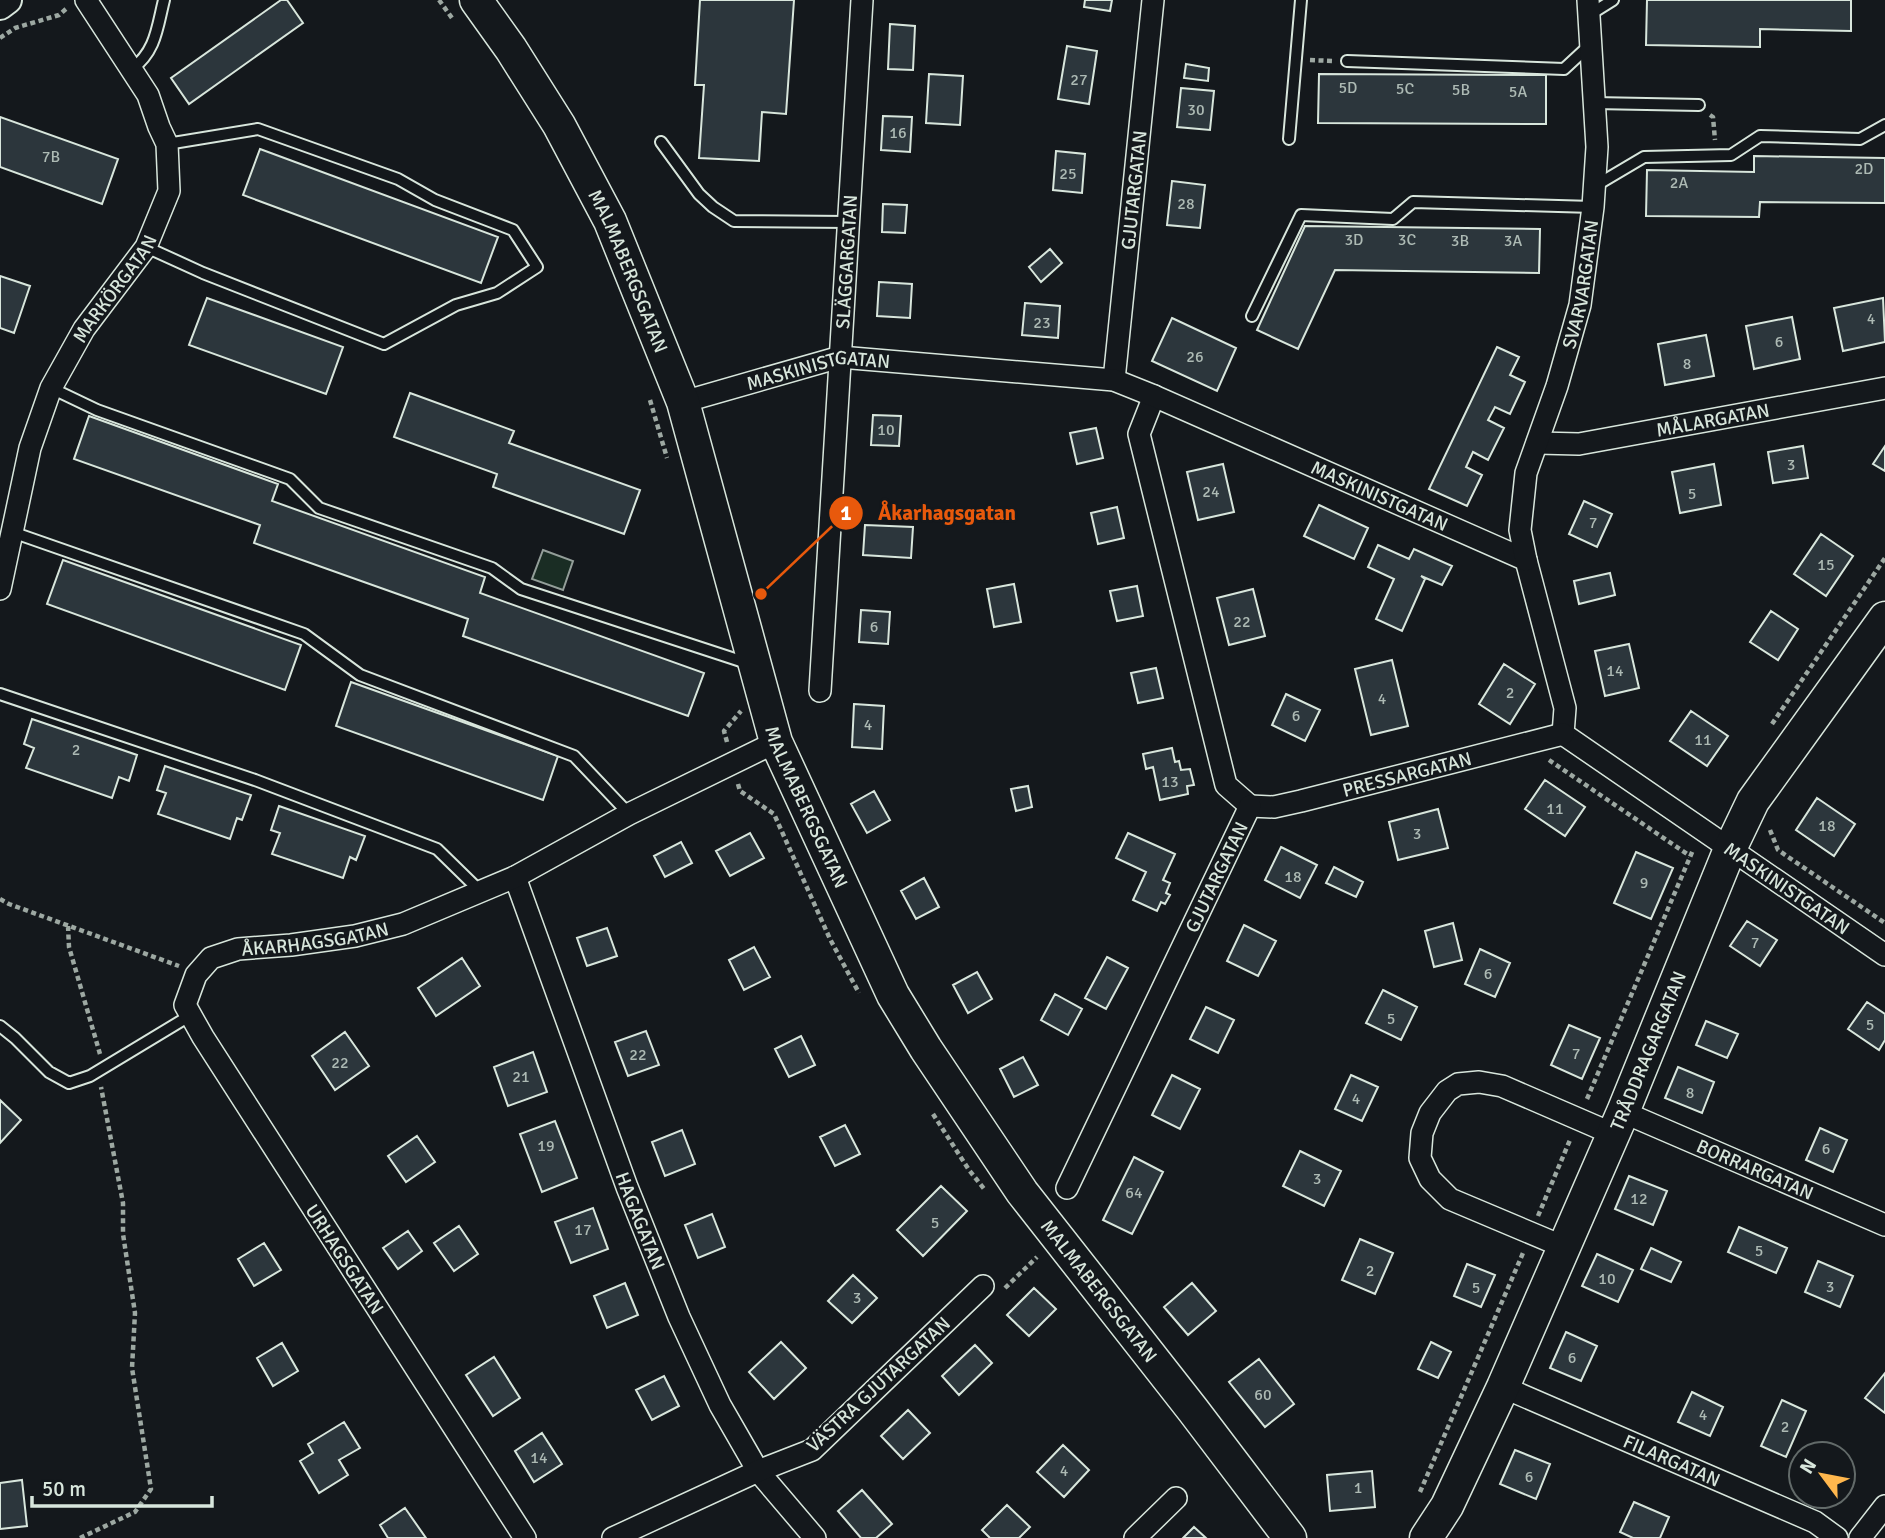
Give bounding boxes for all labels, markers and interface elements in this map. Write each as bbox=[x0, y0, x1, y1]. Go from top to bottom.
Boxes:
house number: 27 bbox=[1070, 70, 1088, 90]
house number: 5D bbox=[1338, 78, 1358, 98]
house number: 5C bbox=[1396, 79, 1414, 99]
house number: 5B bbox=[1452, 80, 1470, 100]
house number: 5A bbox=[1509, 82, 1527, 102]
house number: 30 bbox=[1187, 100, 1205, 120]
house number: 16 bbox=[889, 123, 907, 143]
street label: GJUTARGATAN bbox=[1116, 129, 1153, 251]
house number: 7B bbox=[42, 147, 60, 167]
house number: 2D bbox=[1854, 159, 1874, 179]
house number: 25 bbox=[1059, 164, 1077, 184]
house number: 2A bbox=[1670, 173, 1688, 193]
street label: MALMABERGSGATAN bbox=[582, 185, 673, 356]
street label: SLÄGGARGATAN bbox=[831, 194, 863, 330]
house number: 28 bbox=[1177, 194, 1195, 214]
street label: SVARVARGATAN bbox=[1557, 218, 1604, 352]
house number: 3D bbox=[1344, 230, 1364, 250]
house number: 3C bbox=[1398, 230, 1416, 250]
house number: 3B bbox=[1451, 231, 1469, 251]
house number: 3A bbox=[1504, 231, 1522, 251]
street label: MARKÖRGATAN bbox=[68, 232, 163, 347]
house number: 4 bbox=[1867, 309, 1876, 329]
house number: 23 bbox=[1033, 313, 1051, 333]
house number: 6 bbox=[1775, 332, 1783, 352]
street label: MASKINISTGATAN bbox=[744, 346, 891, 396]
house number: 26 bbox=[1186, 347, 1204, 367]
house number: 8 bbox=[1683, 354, 1691, 374]
street label: MÅLARGATAN bbox=[1654, 398, 1772, 443]
house number: 10 bbox=[877, 420, 895, 440]
house number: 3 bbox=[1787, 455, 1795, 475]
street label: MASKINISTGATAN bbox=[1307, 456, 1451, 537]
house number: 24 bbox=[1202, 482, 1220, 502]
house number: 5 bbox=[1688, 484, 1696, 504]
callout: Åkarhagsgatan bbox=[829, 492, 1030, 534]
text: 1 bbox=[840, 500, 852, 526]
text: Åkarhagsgatan bbox=[878, 500, 1016, 526]
house number: 7 bbox=[1589, 513, 1597, 533]
house number: 15 bbox=[1817, 555, 1835, 575]
house number: 22 bbox=[1233, 612, 1251, 632]
house number: 6 bbox=[870, 617, 878, 637]
house number: 14 bbox=[1606, 661, 1624, 681]
house number: 2 bbox=[1506, 683, 1514, 703]
house number: 4 bbox=[1378, 689, 1387, 709]
house number: 6 bbox=[1292, 706, 1300, 726]
house number: 4 bbox=[864, 715, 873, 735]
street label: MALMABERGSGATAN bbox=[759, 724, 853, 892]
house number: 11 bbox=[1694, 730, 1712, 750]
house number: 2 bbox=[72, 740, 80, 760]
street label: PRESSARGATAN bbox=[1340, 747, 1474, 803]
house number: 13 bbox=[1161, 772, 1179, 792]
house number: 11 bbox=[1546, 799, 1564, 819]
house number: 18 bbox=[1818, 816, 1836, 836]
street label: GJUTARGATAN bbox=[1180, 818, 1254, 937]
house number: 3 bbox=[1413, 824, 1421, 844]
street label: MASKINISTGATAN bbox=[1719, 837, 1854, 940]
house number: 18 bbox=[1284, 867, 1302, 887]
house number: 9 bbox=[1640, 873, 1648, 893]
street label: ÅKARHAGSGATAN bbox=[241, 917, 391, 962]
house number: 7 bbox=[1751, 933, 1759, 953]
house number: 6 bbox=[1484, 964, 1492, 984]
street label: TRÅDDRAGARGATAN bbox=[1605, 968, 1692, 1135]
house number: 5 bbox=[1387, 1009, 1395, 1029]
house number: 5 bbox=[1866, 1015, 1874, 1035]
house number: 7 bbox=[1572, 1044, 1580, 1064]
house number: 22 bbox=[629, 1045, 647, 1065]
house number: 22 bbox=[331, 1053, 349, 1073]
house number: 21 bbox=[512, 1067, 530, 1087]
house number: 8 bbox=[1686, 1083, 1694, 1103]
house number: 4 bbox=[1352, 1089, 1361, 1109]
street label: BORRARGATAN bbox=[1693, 1134, 1817, 1206]
house number: 19 bbox=[537, 1136, 555, 1156]
house number: 6 bbox=[1822, 1139, 1830, 1159]
street label: HAGAGATAN bbox=[610, 1169, 670, 1274]
house number: 3 bbox=[1313, 1169, 1321, 1189]
house number: 64 bbox=[1125, 1183, 1143, 1203]
house number: 12 bbox=[1630, 1189, 1648, 1209]
street label: URHAGSGATAN bbox=[300, 1200, 389, 1319]
house number: 5 bbox=[931, 1213, 939, 1233]
street label: MALMABERGSGATAN bbox=[1035, 1215, 1162, 1368]
house number: 17 bbox=[574, 1220, 592, 1240]
house number: 5 bbox=[1755, 1241, 1763, 1261]
house number: 2 bbox=[1366, 1261, 1374, 1281]
house number: 10 bbox=[1598, 1269, 1616, 1289]
house number: 3 bbox=[1826, 1277, 1834, 1297]
house number: 5 bbox=[1472, 1278, 1480, 1298]
house number: 3 bbox=[853, 1288, 861, 1308]
street label: VÄSTRA GJUTARGATAN bbox=[802, 1312, 956, 1458]
house number: 6 bbox=[1568, 1348, 1576, 1368]
house number: 60 bbox=[1254, 1385, 1272, 1405]
house number: 4 bbox=[1699, 1405, 1708, 1425]
house number: 2 bbox=[1781, 1417, 1789, 1437]
street label: FILARGATAN bbox=[1619, 1429, 1724, 1493]
north arrow bbox=[1787, 1440, 1857, 1510]
house number: 14 bbox=[530, 1448, 548, 1468]
text: N bbox=[1795, 1455, 1822, 1478]
house number: 4 bbox=[1060, 1461, 1069, 1481]
scale bar bbox=[32, 1464, 212, 1508]
house number: 6 bbox=[1525, 1467, 1533, 1487]
text: 50 m bbox=[42, 1476, 86, 1502]
house number: 1 bbox=[1354, 1478, 1362, 1498]

